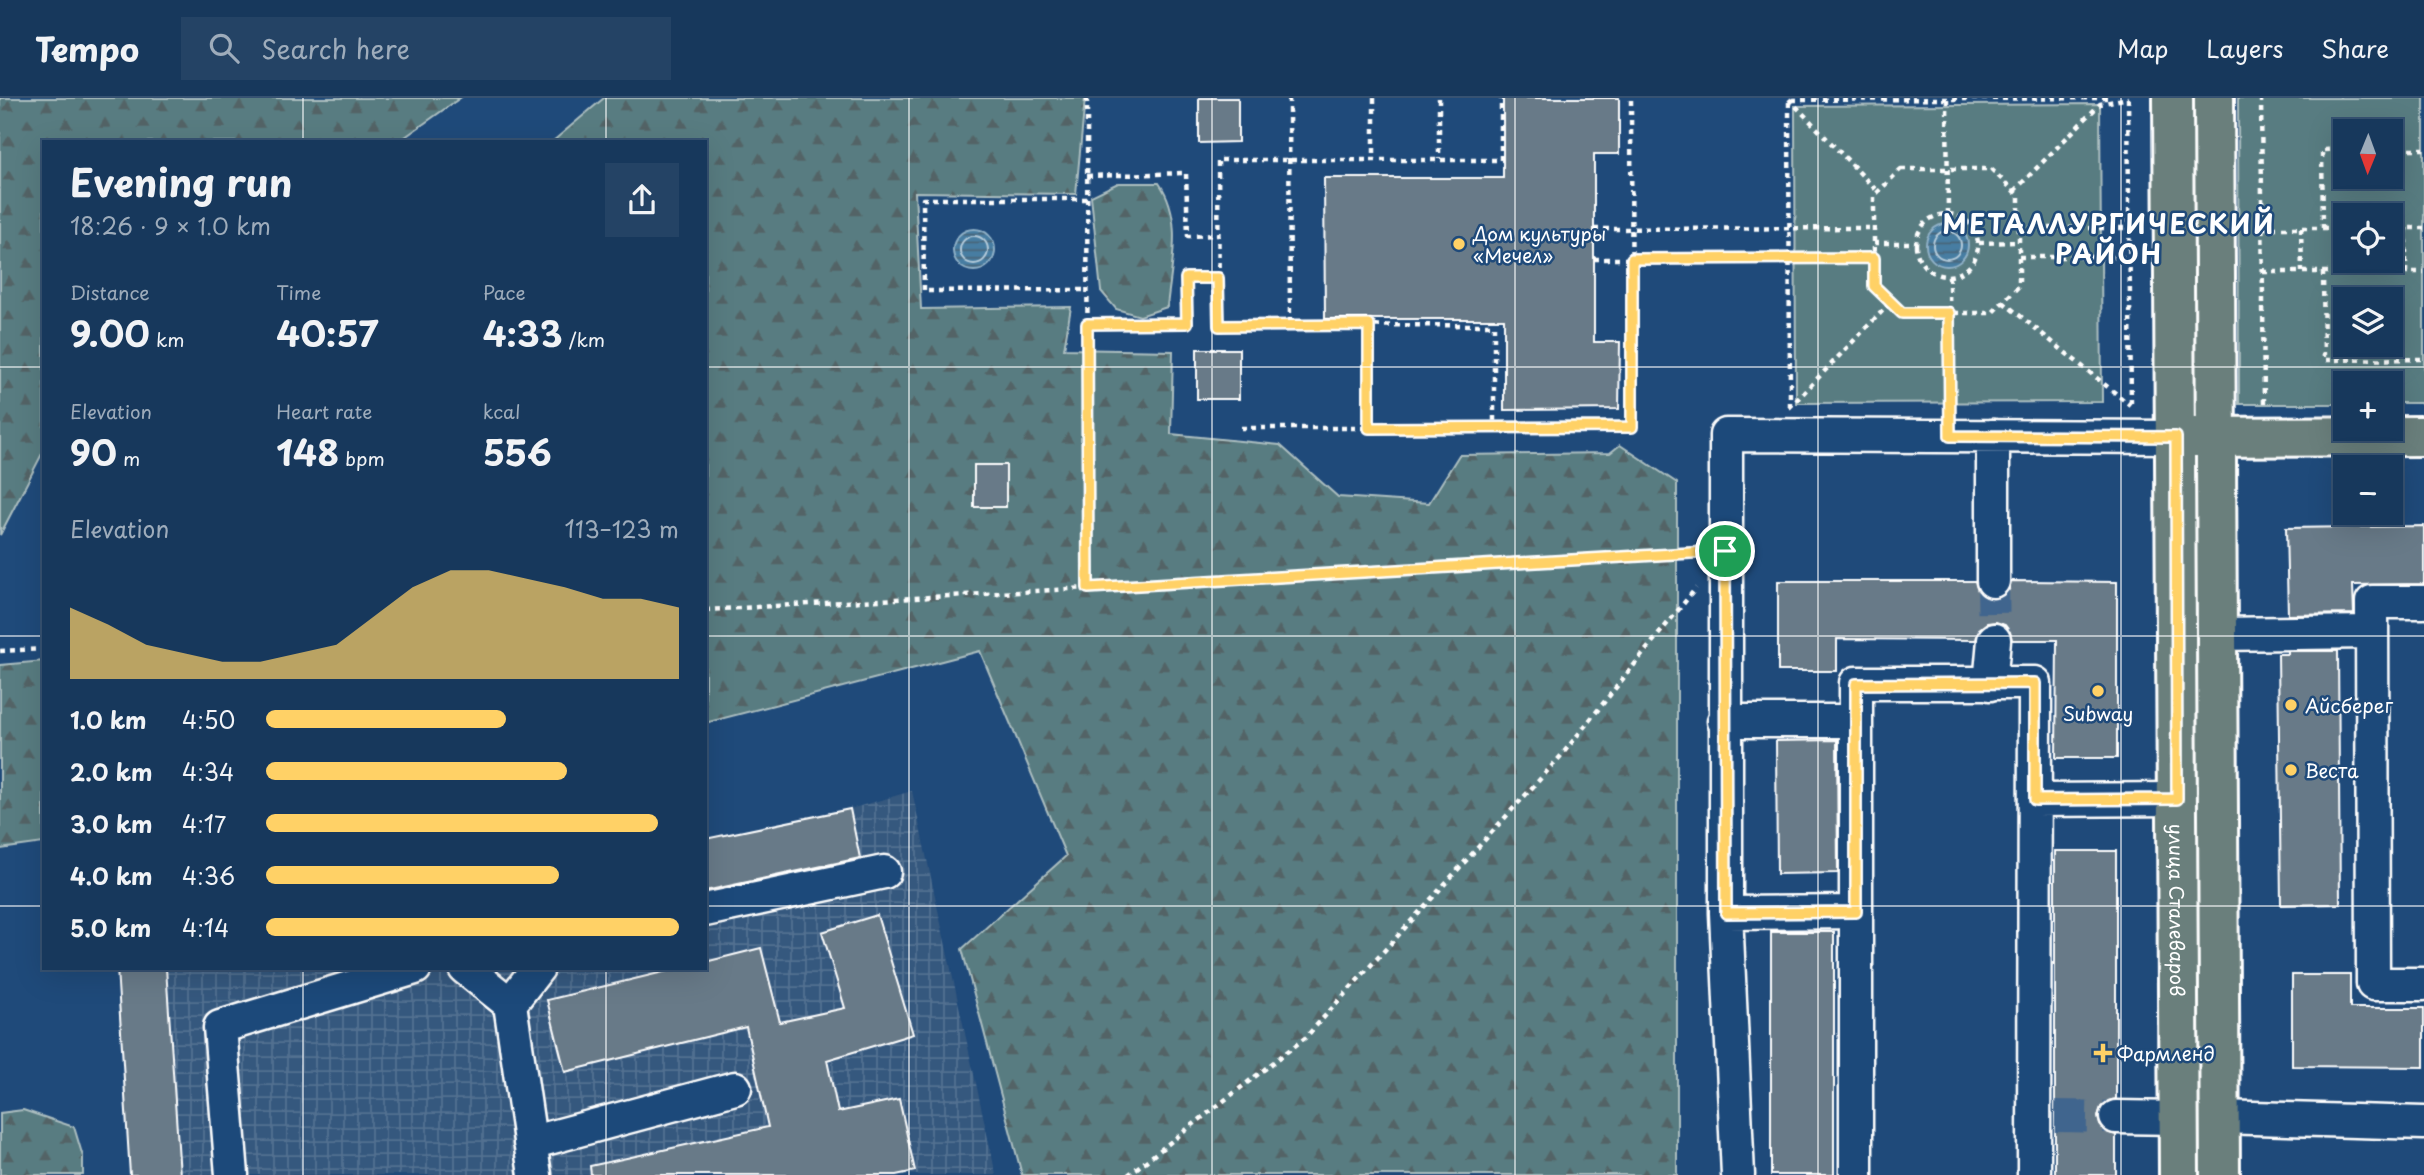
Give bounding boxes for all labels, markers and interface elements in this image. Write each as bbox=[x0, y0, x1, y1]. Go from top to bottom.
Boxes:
search box bbox=[181, 17, 671, 80]
text: Tempo bbox=[35, 23, 139, 73]
icon: search bbox=[205, 29, 243, 67]
text: Search here bbox=[261, 29, 410, 68]
text: Map bbox=[2117, 30, 2168, 66]
text: Layers bbox=[2206, 30, 2283, 66]
text: Share bbox=[2321, 30, 2389, 66]
north arrow bbox=[2333, 119, 2403, 189]
map controls bbox=[2333, 119, 2403, 525]
text: Evening run bbox=[70, 153, 292, 210]
button: share bbox=[605, 163, 679, 237]
button: locate bbox=[2333, 203, 2403, 273]
district label: МЕТАЛЛУРГИЧЕСКИЙ РАЙОН bbox=[1942, 204, 2276, 273]
text: 18:26 · 9 × 1.0 km bbox=[70, 208, 271, 243]
place label: Дом культуры «Мечел» bbox=[1472, 219, 1606, 269]
marker: Дом культуры «Мечел» bbox=[1451, 236, 1467, 252]
text: Distance bbox=[70, 278, 150, 306]
text: Time bbox=[276, 278, 321, 306]
text: Pace bbox=[483, 278, 526, 306]
button: layers bbox=[2333, 287, 2403, 357]
text: 9.00 bbox=[70, 306, 150, 359]
text: 40:57 bbox=[276, 306, 378, 359]
text: 4:33 bbox=[483, 306, 563, 359]
text: km bbox=[150, 325, 184, 353]
text: /km bbox=[563, 325, 605, 353]
button: + bbox=[2333, 371, 2403, 441]
text: Elevation bbox=[70, 397, 152, 425]
text: Heart rate bbox=[276, 397, 372, 425]
text: kcal bbox=[483, 397, 521, 425]
text: 90 bbox=[70, 425, 117, 478]
text: 148 bbox=[276, 425, 339, 478]
text: 556 bbox=[483, 425, 552, 478]
text: m bbox=[117, 444, 140, 472]
text: bpm bbox=[339, 444, 385, 472]
button: − bbox=[2333, 455, 2403, 525]
text: Elevation bbox=[70, 511, 169, 546]
text: 113–123 m bbox=[565, 511, 679, 546]
pin bbox=[1695, 521, 1755, 581]
icon: arrive bbox=[1706, 532, 1744, 570]
marker: Subway bbox=[2090, 683, 2106, 699]
place label: Айсберег bbox=[2305, 691, 2393, 719]
marker: Айсберег bbox=[2283, 697, 2299, 713]
place label: Subway bbox=[2063, 699, 2133, 727]
text: 1.0 km bbox=[70, 702, 147, 737]
text: 4:50 bbox=[182, 702, 235, 737]
text: 2.0 km bbox=[70, 754, 152, 789]
text: 4:34 bbox=[182, 754, 234, 789]
place label: Веста bbox=[2305, 756, 2359, 784]
marker: Веста bbox=[2283, 762, 2299, 778]
text: 3.0 km bbox=[70, 806, 152, 841]
text: 4:17 bbox=[182, 806, 226, 841]
street label: улица Сталеваров bbox=[2163, 824, 2192, 996]
text: 4.0 km bbox=[70, 858, 153, 893]
text: 4:36 bbox=[182, 858, 235, 893]
text: 5.0 km bbox=[70, 910, 151, 945]
text: 4:14 bbox=[182, 910, 229, 945]
place label: Фармленд bbox=[2117, 1039, 2215, 1067]
marker: Фармленд bbox=[2095, 1045, 2111, 1061]

